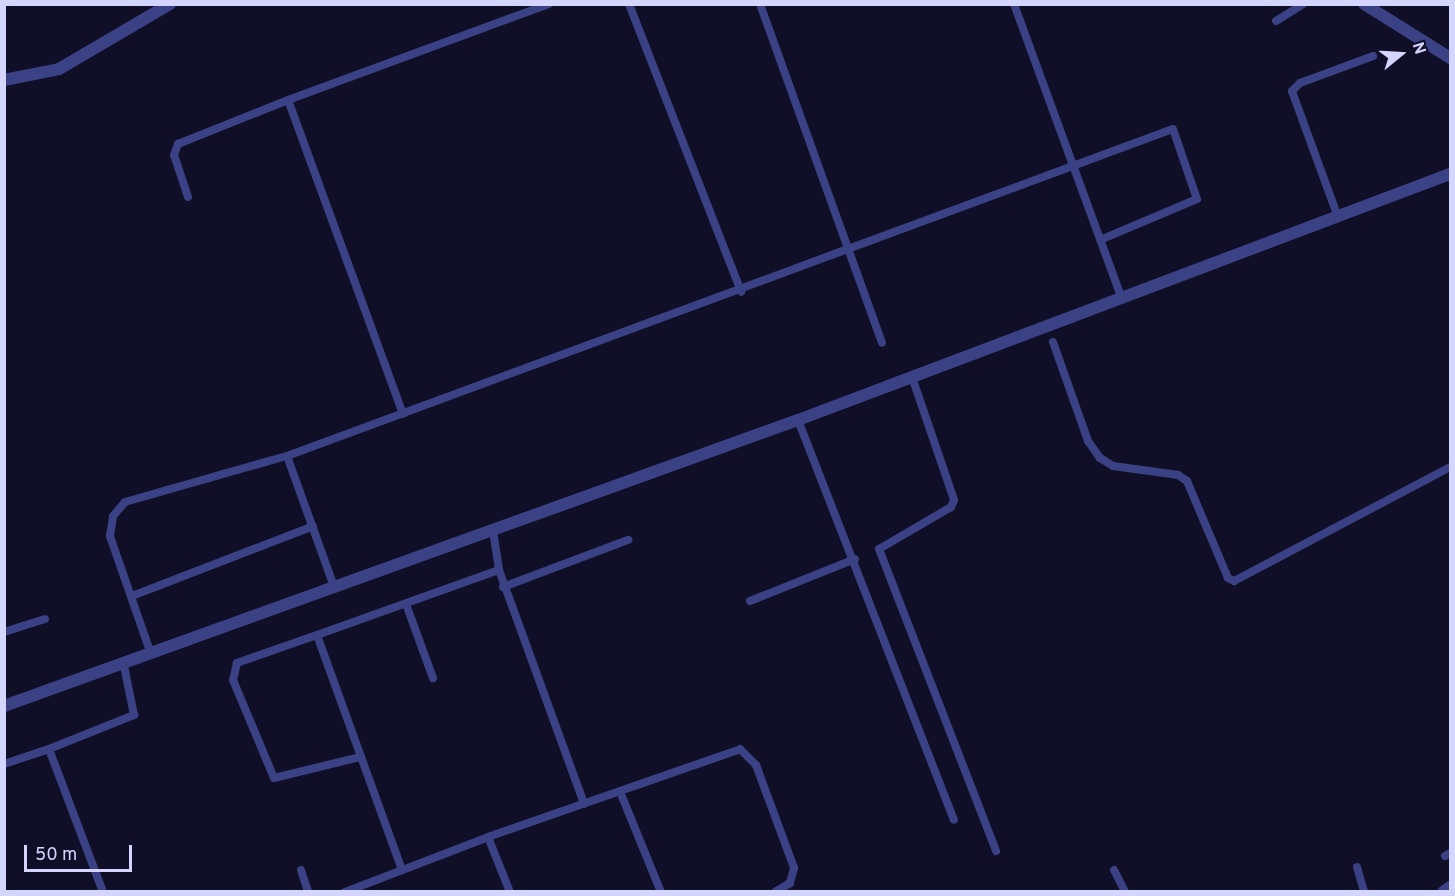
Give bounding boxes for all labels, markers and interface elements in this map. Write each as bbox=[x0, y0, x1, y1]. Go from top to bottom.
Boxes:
north arrow bbox=[1371, 24, 1431, 84]
text: N bbox=[1407, 40, 1429, 57]
scale bar bbox=[27, 833, 135, 871]
text: 50 m bbox=[35, 844, 77, 867]

